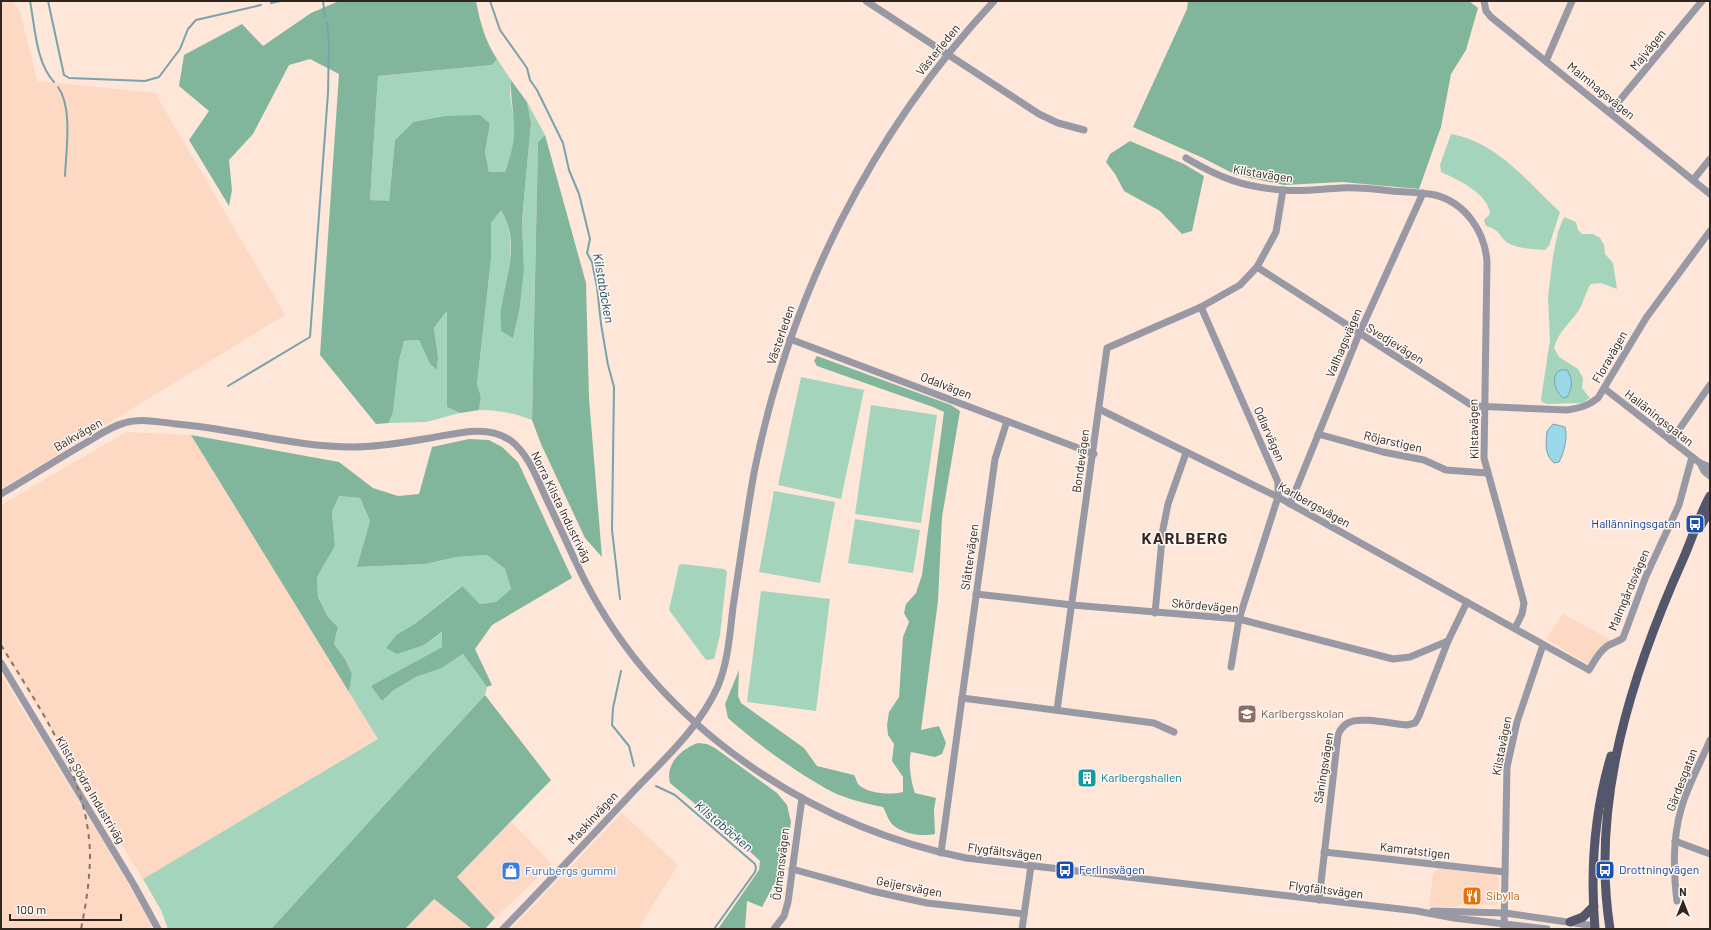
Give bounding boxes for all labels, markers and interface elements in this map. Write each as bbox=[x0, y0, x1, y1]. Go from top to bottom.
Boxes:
street label: Västerleden bbox=[912, 21, 962, 78]
street label: Majvägen bbox=[1626, 26, 1668, 73]
street label: Malmhagsvägen bbox=[1565, 59, 1638, 122]
street label: Kilstavägen bbox=[1232, 161, 1294, 185]
water label: Kilstabäcken bbox=[590, 252, 618, 324]
street label: Västerleden bbox=[763, 303, 797, 366]
street label: Vallhagsvägen bbox=[1322, 306, 1364, 379]
street label: Svedjevägen bbox=[1364, 320, 1427, 366]
street label: Floravägen bbox=[1589, 328, 1630, 385]
street label: Odalvägen bbox=[919, 369, 974, 401]
street label: Halläningsgatan bbox=[1623, 386, 1697, 448]
street label: Kilstavägen bbox=[1465, 399, 1481, 459]
street label: Odlarvägen bbox=[1252, 404, 1288, 463]
street label: Balkvägen bbox=[51, 415, 104, 454]
street label: Röjarstigen bbox=[1363, 427, 1424, 455]
street label: Bondevägen bbox=[1069, 428, 1091, 494]
street label: Norra Kilsta Industriväg bbox=[529, 449, 595, 564]
street label: Karlbergsvägen bbox=[1276, 479, 1353, 530]
bus stop icon: Hallänningsgatan bbox=[1684, 513, 1706, 535]
place label: Hallänningsgatan bbox=[1591, 516, 1681, 530]
street label: Slåttervägen bbox=[957, 523, 981, 591]
district label: KARLBERG bbox=[1142, 528, 1228, 547]
street label: Malmgårdsvägen bbox=[1605, 547, 1652, 632]
street label: Skördevägen bbox=[1171, 595, 1239, 615]
school or university icon: Karlbergsskolan bbox=[1236, 703, 1258, 725]
place label: Karlbergsskolan bbox=[1261, 706, 1344, 720]
street label: Kilstavägen bbox=[1488, 715, 1514, 777]
street label: Såningsvägen bbox=[1310, 731, 1336, 804]
street label: Kilsta Södra Industriväg bbox=[53, 733, 128, 846]
street label: Gärdesgatan bbox=[1663, 746, 1699, 813]
building icon: Karlbergshallen bbox=[1076, 767, 1098, 789]
place label: Karlbergshallen bbox=[1101, 770, 1182, 784]
street label: Maskinvägen bbox=[564, 788, 620, 847]
water label: Kilstabäcken bbox=[692, 797, 756, 855]
street label: Ödmansvägen bbox=[769, 827, 791, 901]
street label: Flygfältsvägen bbox=[967, 839, 1043, 863]
street label: Kamratstigen bbox=[1379, 839, 1451, 861]
bus stop icon: Ferlinsvägen bbox=[1054, 859, 1076, 881]
bus stop icon: Drottningvägen bbox=[1594, 859, 1616, 881]
shop icon: Furubergs gummi bbox=[500, 860, 522, 882]
place label: Ferlinsvägen bbox=[1079, 862, 1145, 876]
place label: Drottningvägen bbox=[1619, 862, 1699, 876]
place label: Furubergs gummi bbox=[525, 863, 616, 877]
street label: Geijersvägen bbox=[875, 873, 943, 899]
street label: Flygfältsvägen bbox=[1288, 877, 1364, 901]
north arrow bbox=[1663, 882, 1703, 922]
restaurant icon: Sibylla bbox=[1461, 885, 1483, 907]
text: N bbox=[1679, 885, 1687, 898]
place label: Sibylla bbox=[1486, 888, 1520, 902]
scale bar bbox=[10, 896, 121, 922]
text: 100 m bbox=[16, 902, 46, 916]

